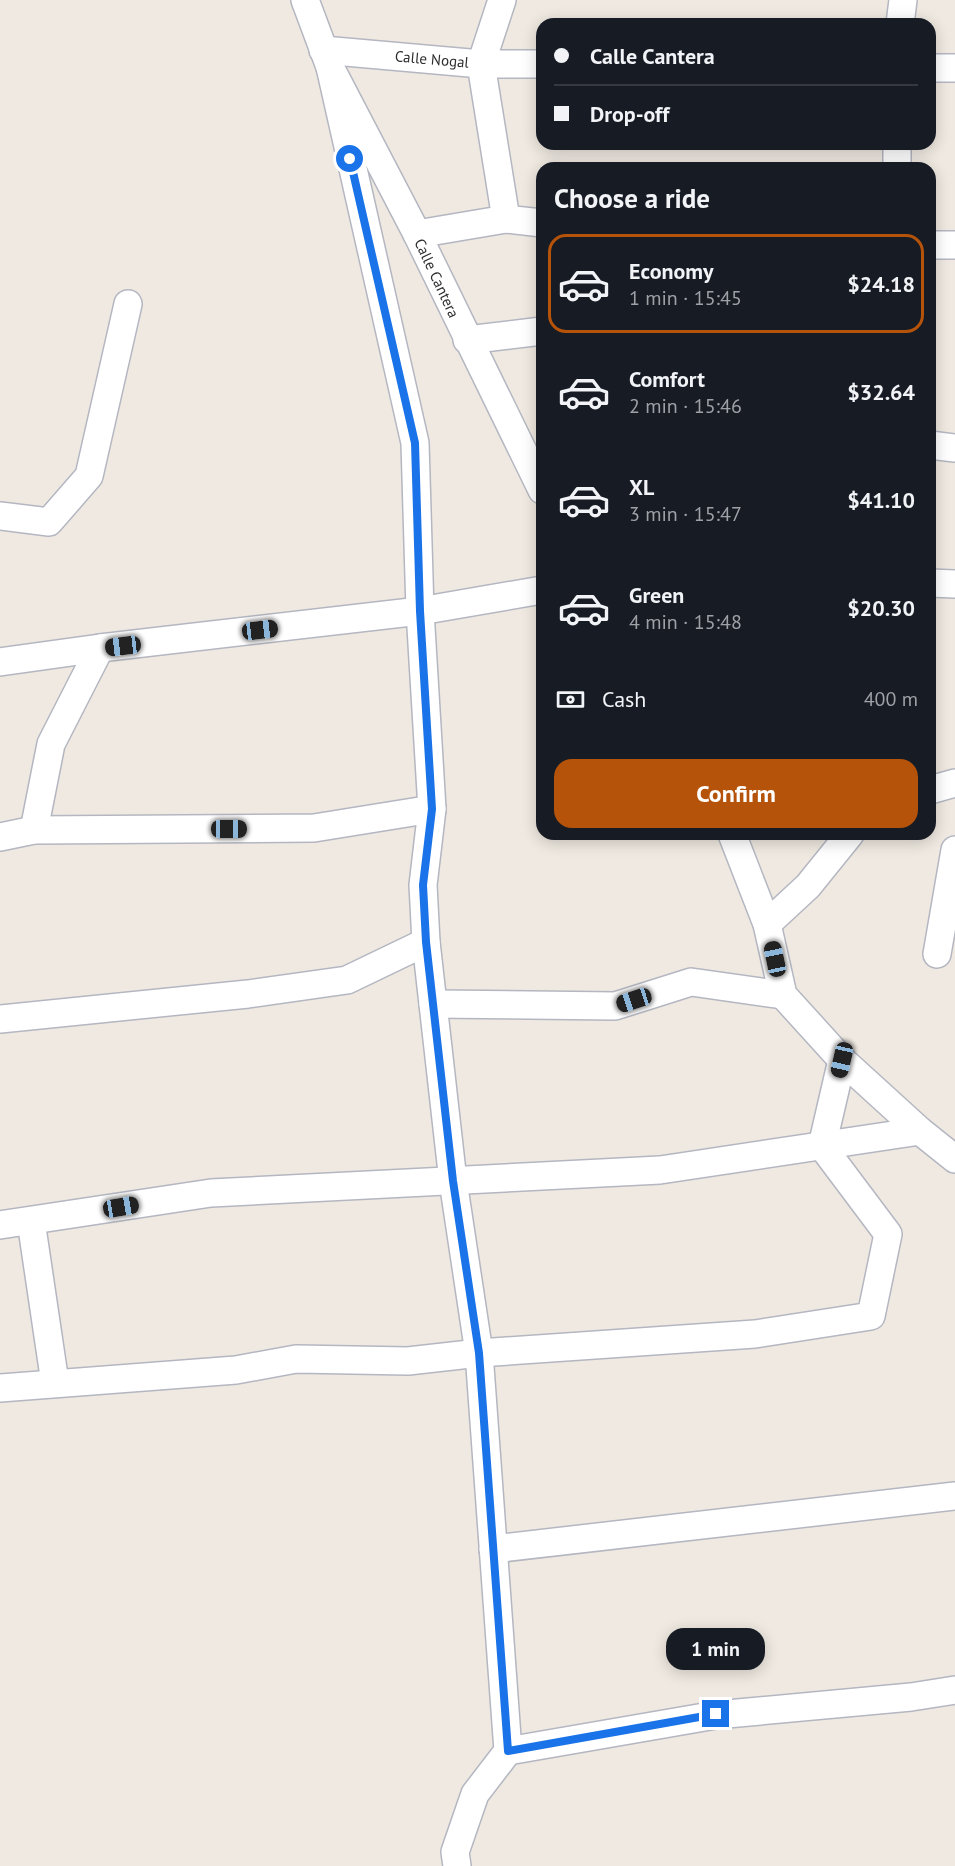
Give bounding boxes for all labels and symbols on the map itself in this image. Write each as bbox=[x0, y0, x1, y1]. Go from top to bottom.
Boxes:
street label: Calle Nogal bbox=[394, 46, 470, 72]
route start bbox=[336, 145, 363, 172]
street label: Calle Cantera bbox=[410, 235, 464, 321]
car bbox=[241, 619, 279, 641]
car bbox=[104, 635, 142, 657]
car bbox=[211, 820, 247, 838]
car bbox=[762, 940, 788, 978]
car bbox=[614, 986, 654, 1014]
car bbox=[829, 1040, 855, 1080]
car bbox=[102, 1195, 140, 1219]
callout: 1 min bbox=[666, 1627, 766, 1669]
route end bbox=[702, 1700, 729, 1727]

